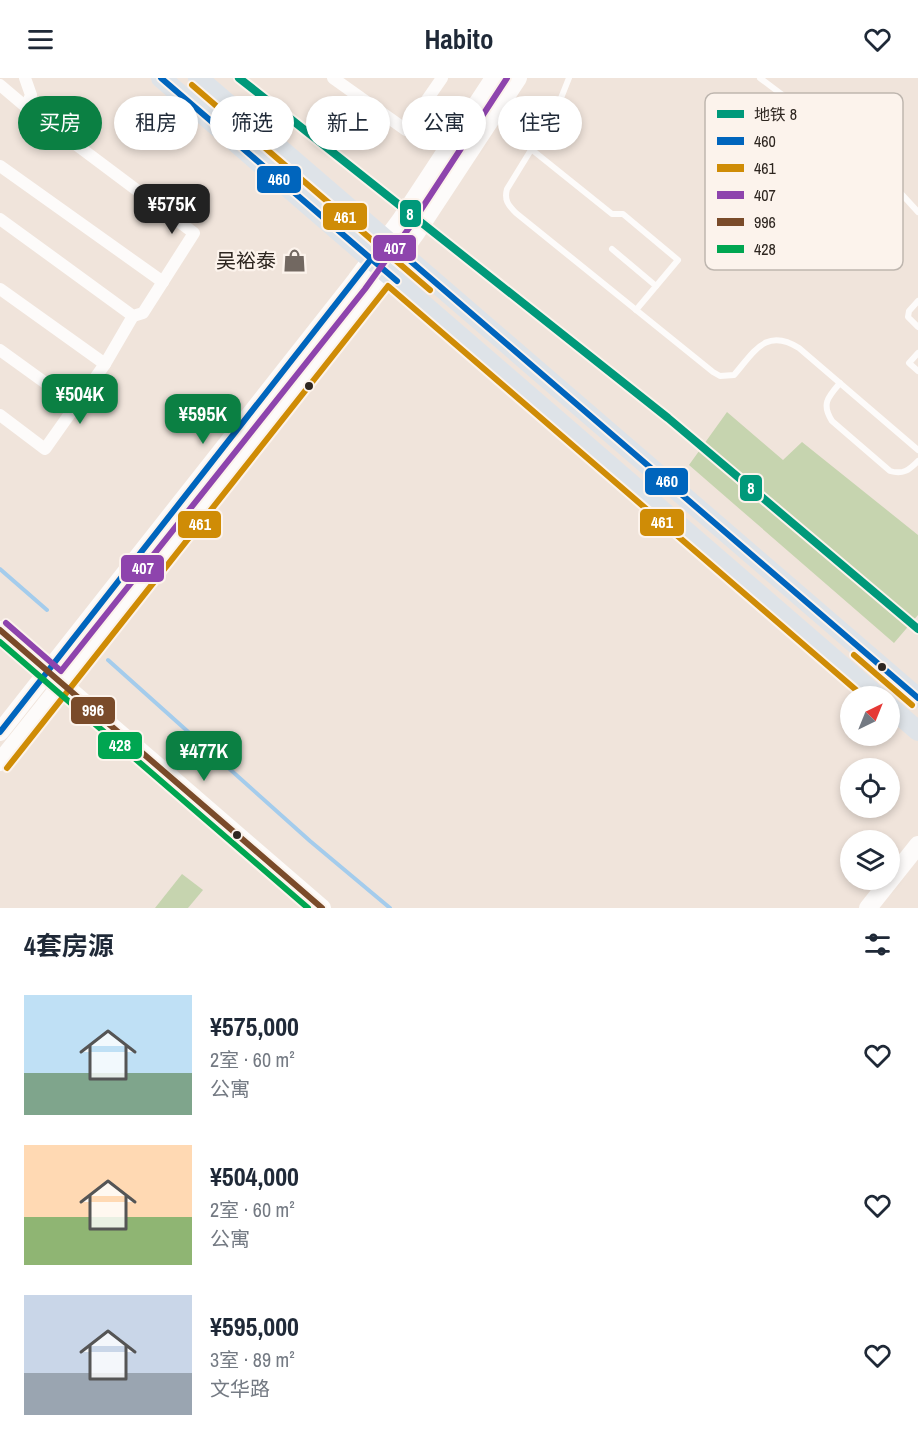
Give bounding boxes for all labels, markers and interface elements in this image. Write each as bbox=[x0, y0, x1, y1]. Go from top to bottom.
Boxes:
text: Habito bbox=[425, 21, 493, 57]
icon: menu bbox=[24, 23, 57, 56]
icon: heart bbox=[861, 23, 894, 56]
legend bbox=[705, 93, 903, 270]
chip: 买房 bbox=[18, 96, 102, 150]
chip: 租房 bbox=[114, 96, 198, 150]
chip: 筛选 bbox=[210, 96, 294, 150]
chip: 新上 bbox=[306, 96, 390, 150]
chip: 公寓 bbox=[402, 96, 486, 150]
chip: 住宅 bbox=[498, 96, 582, 150]
text: 地铁 8 bbox=[754, 103, 797, 125]
text: 460 bbox=[754, 130, 776, 152]
text: 461 bbox=[754, 157, 777, 179]
line badge: 460 bbox=[256, 165, 302, 194]
text: 460 bbox=[268, 168, 290, 190]
pin: ¥575K bbox=[130, 184, 214, 235]
text: 407 bbox=[754, 184, 776, 206]
text: ¥575K bbox=[148, 190, 196, 217]
line badge: 8 bbox=[399, 199, 422, 228]
line badge: 461 bbox=[322, 202, 368, 231]
text: 8 bbox=[406, 203, 414, 225]
text: 461 bbox=[334, 206, 357, 228]
text: 996 bbox=[754, 211, 776, 233]
line badge: 407 bbox=[372, 234, 417, 262]
text: 407 bbox=[384, 237, 406, 259]
text: 428 bbox=[754, 238, 776, 260]
place label: 吴裕泰 bbox=[216, 247, 276, 274]
shop icon: 吴裕泰 bbox=[281, 247, 307, 273]
pin: ¥504K bbox=[38, 374, 122, 425]
text: ¥504K bbox=[56, 380, 104, 407]
unlabelled marker bbox=[303, 380, 315, 392]
pin: ¥595K bbox=[161, 394, 245, 445]
text: ¥595K bbox=[179, 400, 227, 427]
line badge: 460 bbox=[644, 467, 689, 496]
text: 460 bbox=[656, 470, 678, 492]
line badge: 8 bbox=[739, 474, 763, 502]
text: 8 bbox=[747, 477, 755, 499]
line badge: 461 bbox=[639, 508, 685, 537]
line badge: 461 bbox=[177, 510, 222, 539]
text: 461 bbox=[651, 511, 674, 533]
text: 461 bbox=[189, 513, 212, 535]
line badge: 407 bbox=[120, 554, 165, 583]
text: 407 bbox=[132, 557, 154, 579]
unlabelled marker bbox=[876, 661, 888, 673]
north arrow bbox=[840, 686, 900, 746]
map controls bbox=[840, 686, 900, 890]
line badge: 996 bbox=[70, 696, 116, 725]
text: 996 bbox=[82, 699, 104, 721]
line badge: 428 bbox=[97, 731, 143, 760]
pin: ¥477K bbox=[162, 731, 246, 782]
text: 428 bbox=[109, 734, 131, 756]
text: ¥477K bbox=[180, 737, 228, 764]
button: locate bbox=[840, 758, 900, 818]
unlabelled marker bbox=[231, 829, 243, 841]
button: layers bbox=[840, 830, 900, 890]
text: 4套房源 bbox=[24, 928, 114, 963]
icon: filters bbox=[861, 928, 894, 961]
text: ¥575,000 bbox=[210, 1009, 299, 1044]
icon: home bbox=[72, 1019, 144, 1091]
icon: heart bbox=[861, 1039, 894, 1072]
text: 2室 · 60 m² bbox=[210, 1046, 295, 1073]
text: 公寓 bbox=[210, 1075, 250, 1102]
text: ¥504,000 bbox=[210, 1159, 299, 1194]
icon: home bbox=[72, 1169, 144, 1241]
icon: heart bbox=[861, 1189, 894, 1222]
text: 2室 · 60 m² bbox=[210, 1196, 295, 1223]
text: 公寓 bbox=[210, 1225, 250, 1252]
text: ¥595,000 bbox=[210, 1309, 299, 1344]
icon: home bbox=[72, 1319, 144, 1391]
icon: heart bbox=[861, 1339, 894, 1372]
text: 3室 · 89 m² bbox=[210, 1346, 295, 1373]
text: 文华路 bbox=[210, 1375, 270, 1402]

